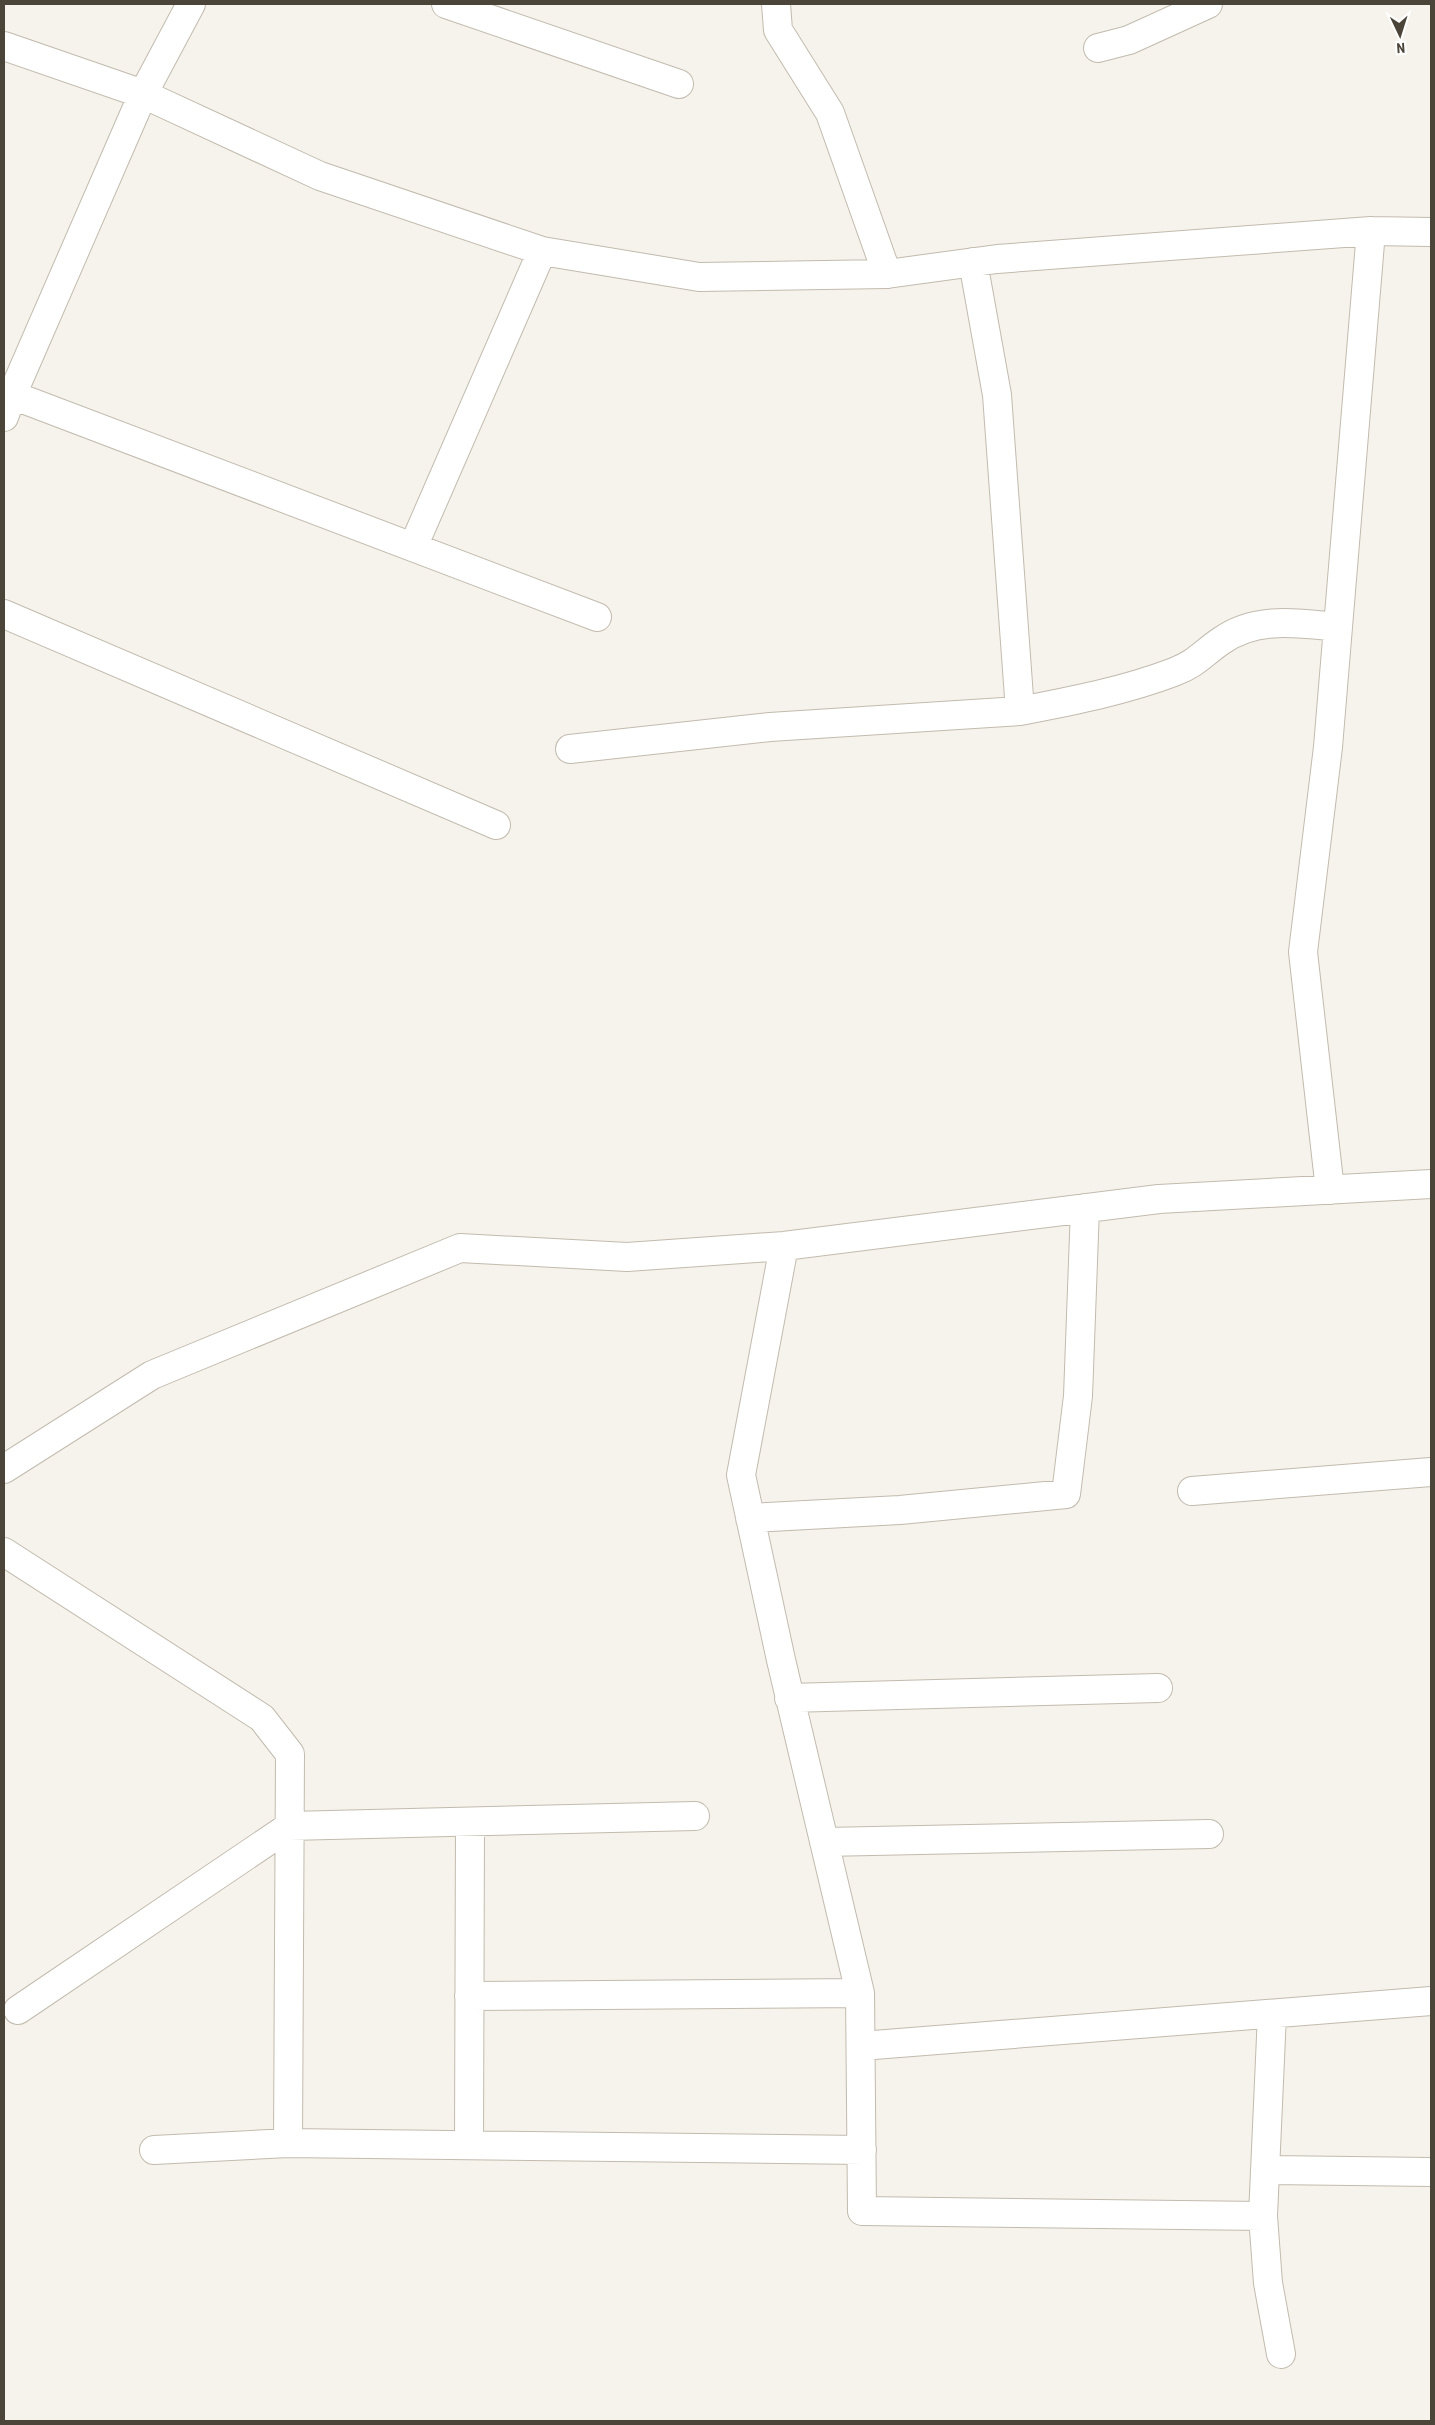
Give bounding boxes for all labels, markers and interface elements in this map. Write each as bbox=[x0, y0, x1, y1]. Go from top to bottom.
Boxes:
north arrow bbox=[1375, 10, 1425, 60]
text: N bbox=[1396, 40, 1406, 56]

